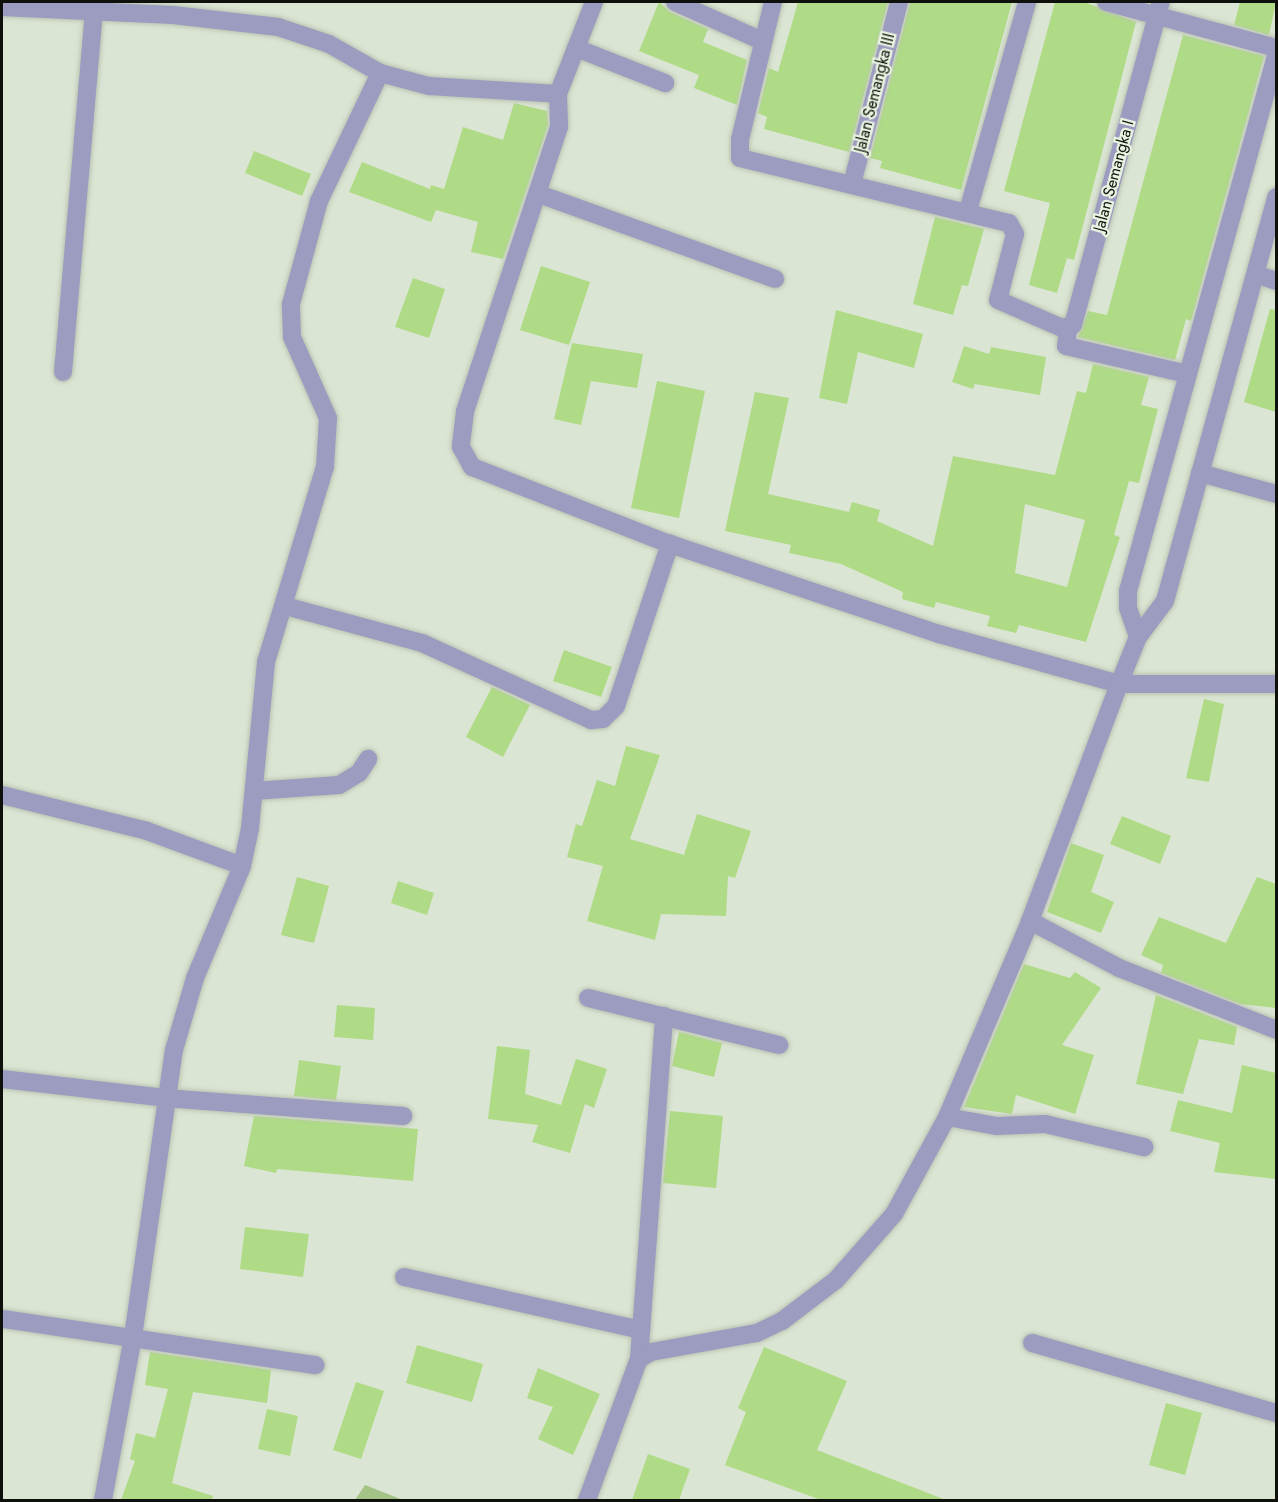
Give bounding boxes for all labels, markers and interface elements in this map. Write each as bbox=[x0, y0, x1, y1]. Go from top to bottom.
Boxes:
street label: Jalan Semangka III bbox=[851, 31, 899, 155]
street label: Jalan Semangka I bbox=[1090, 118, 1138, 234]

